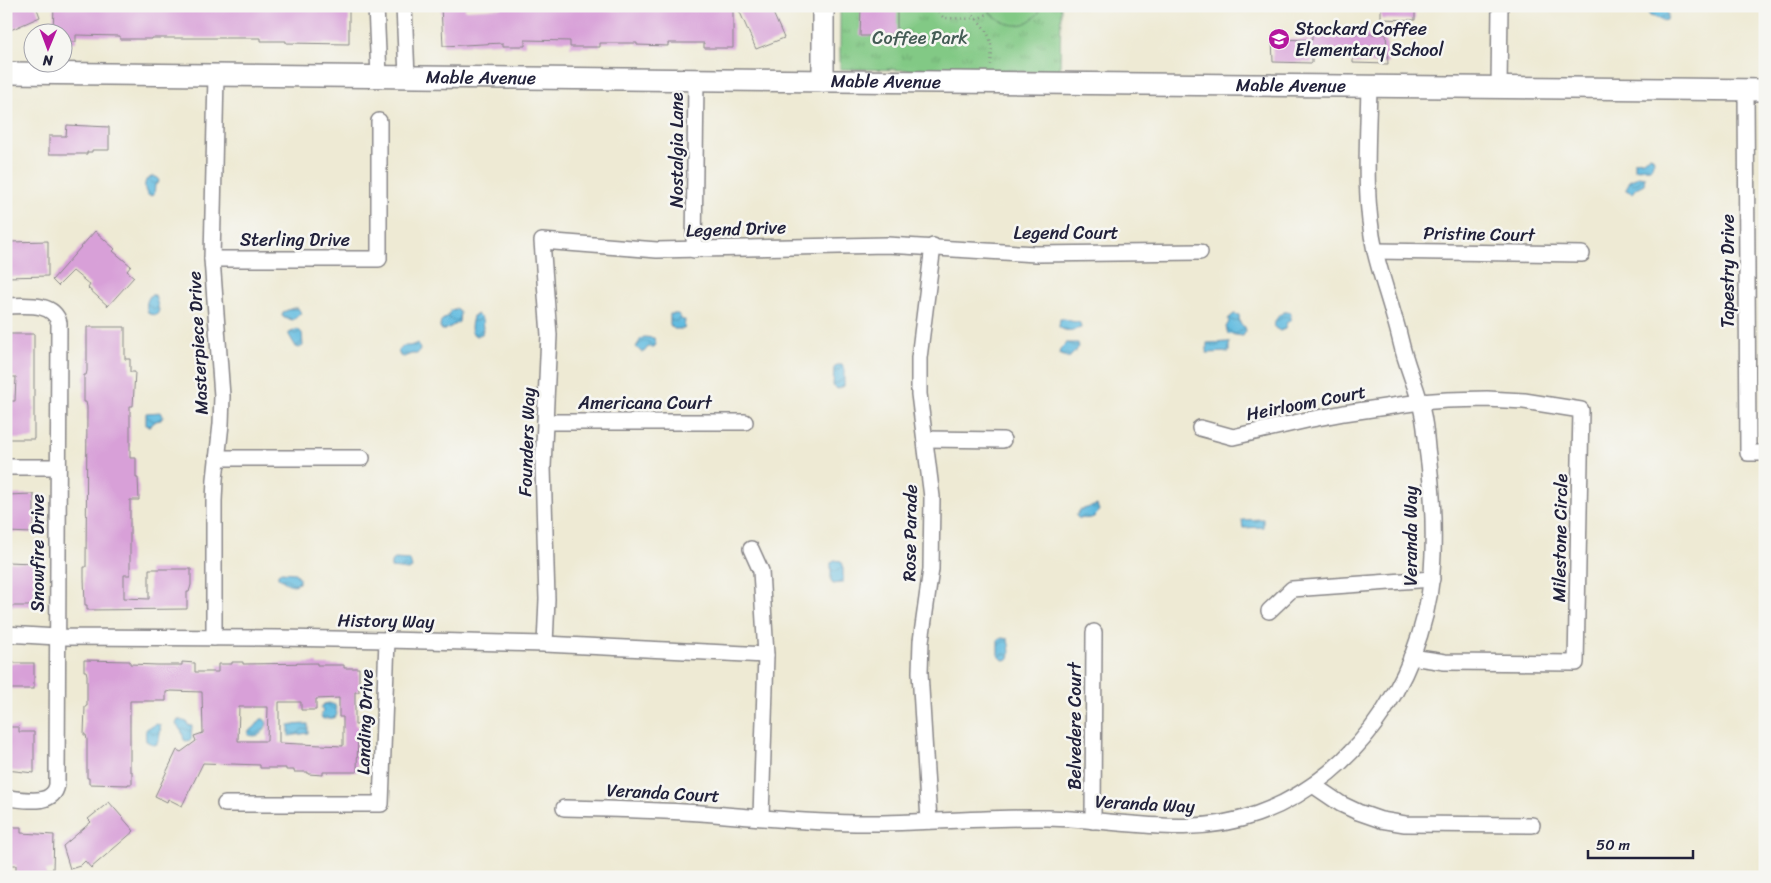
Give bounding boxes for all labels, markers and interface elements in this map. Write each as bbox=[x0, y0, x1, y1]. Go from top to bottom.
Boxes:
place label: Stockard Coffee Elementary School bbox=[1295, 13, 1444, 66]
north arrow bbox=[22, 22, 72, 72]
park label: Coffee Park bbox=[872, 22, 968, 54]
school or university icon: Stockard Coffee Elementary School bbox=[1267, 27, 1291, 51]
text: N bbox=[42, 48, 54, 73]
street label: Mable Avenue bbox=[426, 61, 536, 94]
street label: Mable Avenue bbox=[831, 65, 941, 98]
street label: Mable Avenue bbox=[1236, 69, 1346, 102]
street label: Nostalgia Lane bbox=[661, 92, 693, 208]
street label: Legend Drive bbox=[685, 211, 787, 247]
street label: Tapestry Drive bbox=[1712, 214, 1744, 328]
street label: Legend Court bbox=[1014, 217, 1119, 249]
street label: Pristine Court bbox=[1423, 217, 1536, 251]
street label: Sterling Drive bbox=[240, 224, 350, 256]
street label: Masterpiece Drive bbox=[178, 270, 218, 416]
street label: Heirloom Court bbox=[1243, 376, 1369, 430]
street label: Founders Way bbox=[509, 386, 545, 497]
street label: Americana Court bbox=[577, 387, 712, 419]
street label: Milestone Circle bbox=[1543, 473, 1577, 603]
street label: Rose Parade bbox=[893, 484, 927, 582]
street label: Veranda Way bbox=[1395, 485, 1427, 586]
street label: Snowfire Drive bbox=[22, 494, 54, 612]
street label: History Way bbox=[337, 604, 435, 638]
street label: Belvedere Court bbox=[1059, 662, 1091, 790]
street label: Landing Drive bbox=[347, 669, 383, 775]
street label: Veranda Court bbox=[606, 774, 720, 812]
street label: Veranda Way bbox=[1094, 785, 1196, 823]
scale bar bbox=[1588, 828, 1694, 860]
text: 50 m bbox=[1596, 832, 1631, 858]

